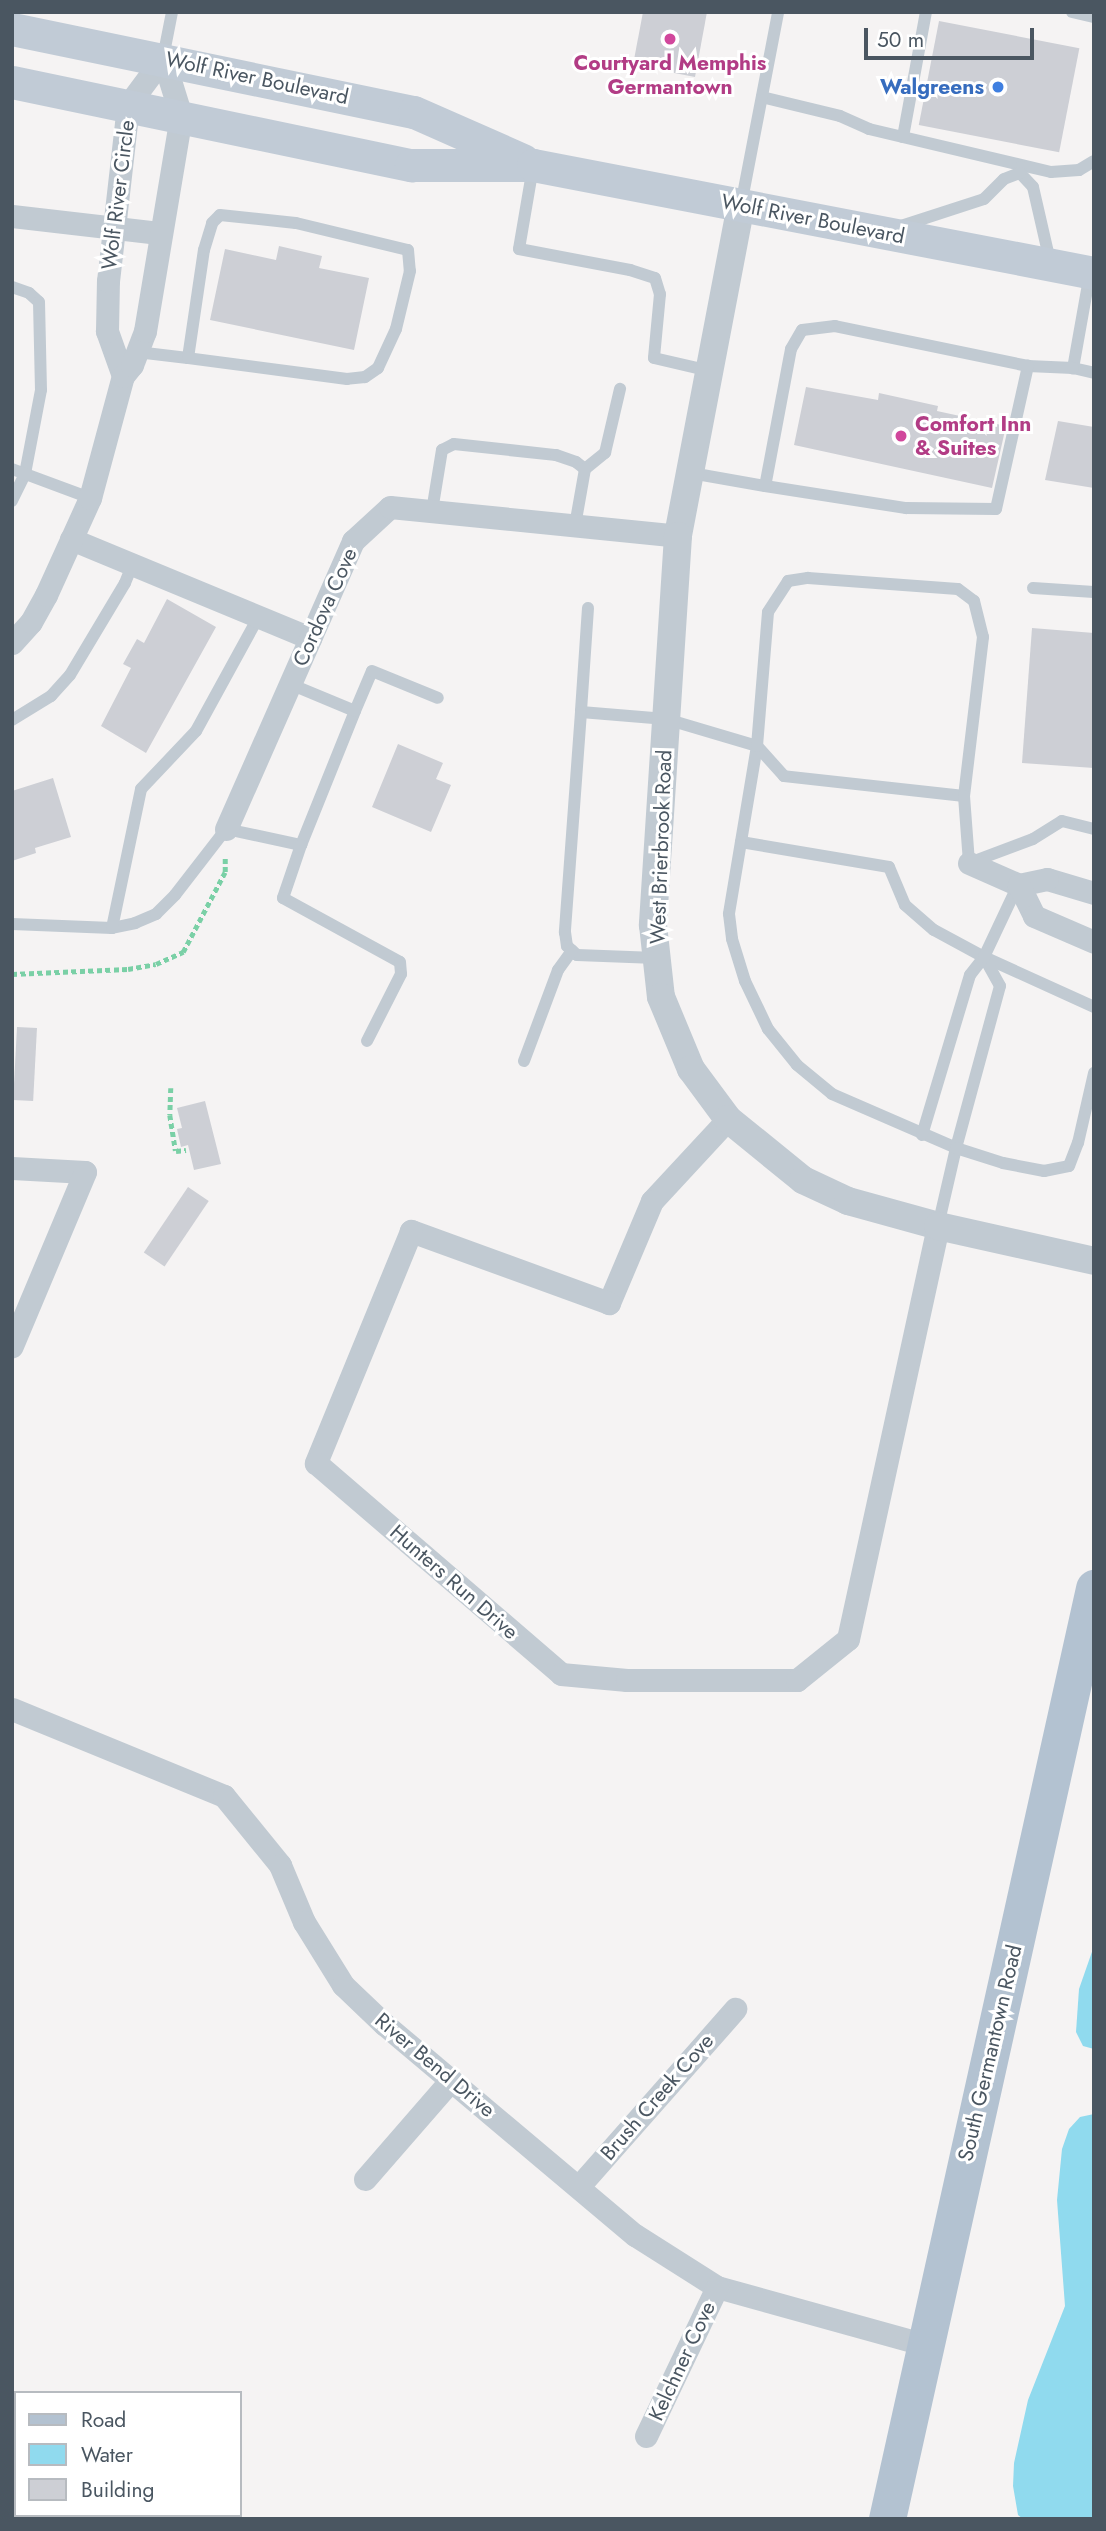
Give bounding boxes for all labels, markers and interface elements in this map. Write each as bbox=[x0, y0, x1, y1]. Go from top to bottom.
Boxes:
scale bar bbox=[868, 14, 1038, 58]
text: 50 m bbox=[877, 25, 924, 55]
marker: Courtyard Memphis Germantown bbox=[662, 31, 678, 47]
street label: Wolf River Boulevard bbox=[163, 46, 351, 110]
place label: Courtyard Memphis Germantown bbox=[574, 50, 766, 100]
place label: Walgreens bbox=[880, 74, 984, 100]
marker: Walgreens bbox=[990, 79, 1006, 95]
street label: Wolf River Circle bbox=[96, 119, 140, 271]
street label: Wolf River Boulevard bbox=[719, 189, 907, 249]
place label: Comfort Inn & Suites bbox=[915, 411, 1031, 461]
marker: Comfort Inn & Suites bbox=[893, 428, 909, 444]
street label: Cordova Cove bbox=[288, 544, 362, 670]
street label: West Brierbrook Road bbox=[645, 749, 677, 945]
street label: Hunters Run Drive bbox=[385, 1519, 523, 1645]
street label: South Germantown Road bbox=[953, 1942, 1027, 2164]
street label: River Bend Drive bbox=[370, 2007, 500, 2123]
street label: Brush Creek Cove bbox=[595, 2029, 719, 2165]
street label: Kelchner Cove bbox=[643, 2297, 721, 2425]
legend bbox=[14, 2391, 242, 2517]
text: Road bbox=[81, 2405, 126, 2435]
text: Water bbox=[81, 2440, 133, 2470]
text: Building bbox=[81, 2475, 154, 2505]

